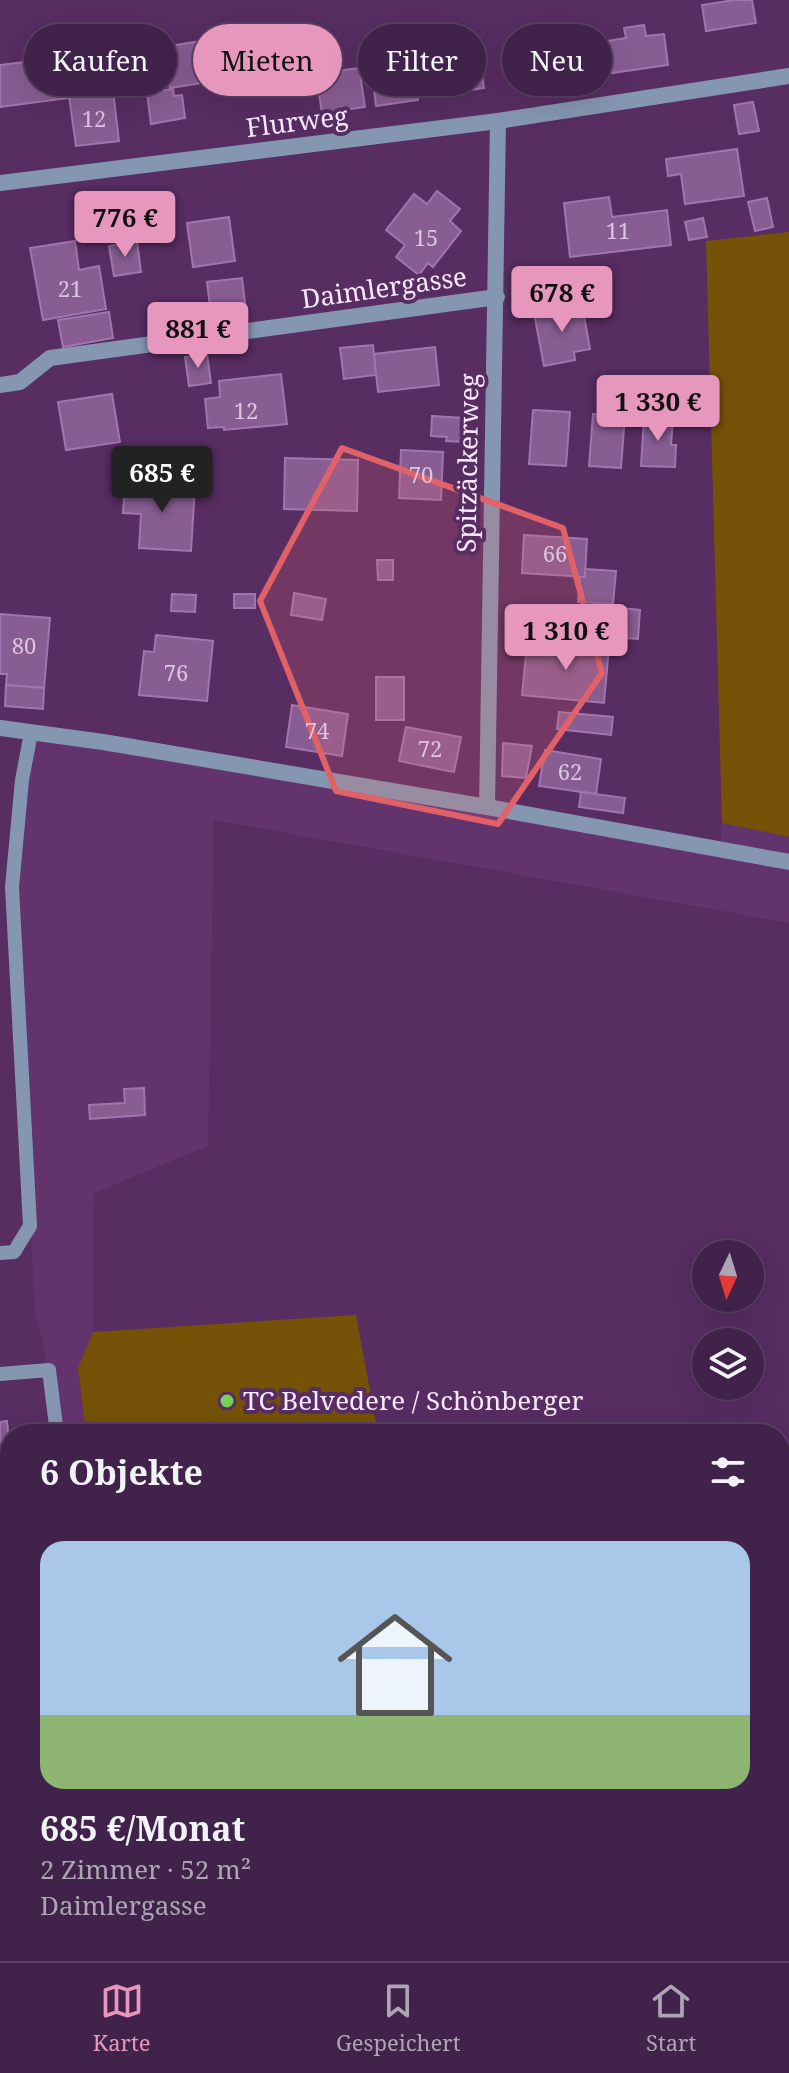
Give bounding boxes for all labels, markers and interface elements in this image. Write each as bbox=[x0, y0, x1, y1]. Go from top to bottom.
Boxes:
chip: Kaufen bbox=[24, 24, 177, 96]
chip: Mieten bbox=[193, 24, 342, 96]
chip: Filter bbox=[358, 24, 486, 96]
chip: Neu bbox=[502, 24, 612, 96]
street label: Flurweg bbox=[244, 97, 350, 145]
house number: 12 bbox=[82, 103, 106, 133]
pin: 776 € bbox=[69, 191, 181, 259]
text: 776 € bbox=[92, 199, 158, 235]
house number: 11 bbox=[606, 215, 630, 245]
house number: 15 bbox=[414, 222, 438, 252]
street label: Daimlergasse bbox=[299, 258, 469, 316]
pin: 678 € bbox=[506, 266, 618, 334]
house number: 21 bbox=[58, 273, 82, 303]
text: 678 € bbox=[529, 274, 595, 310]
pin: 881 € bbox=[142, 302, 254, 370]
text: 881 € bbox=[165, 310, 231, 346]
street label: Spitzäckerweg bbox=[447, 373, 487, 553]
pin: 1 330 € bbox=[584, 375, 732, 443]
text: 1 330 € bbox=[615, 383, 701, 419]
house number: 12 bbox=[234, 395, 258, 425]
pin: 685 € bbox=[106, 446, 218, 514]
text: 685 € bbox=[129, 454, 195, 490]
house number: 70 bbox=[409, 459, 433, 489]
house number: 66 bbox=[543, 538, 567, 568]
pin: 1 310 € bbox=[492, 604, 640, 672]
text: 1 310 € bbox=[523, 612, 609, 648]
house number: 80 bbox=[12, 630, 36, 660]
house number: 76 bbox=[164, 657, 188, 687]
house number: 74 bbox=[305, 715, 329, 745]
house number: 72 bbox=[418, 733, 442, 763]
house number: 62 bbox=[558, 756, 582, 786]
north arrow bbox=[692, 1240, 764, 1312]
map controls bbox=[692, 1240, 764, 1400]
button: layers bbox=[692, 1328, 764, 1400]
place label: TC Belvedere / Schönberger bbox=[243, 1382, 584, 1418]
marker: TC Belvedere / Schönberger bbox=[218, 1392, 236, 1410]
text: 6 Objekte bbox=[40, 1449, 203, 1495]
icon: filters bbox=[706, 1450, 750, 1494]
icon: home bbox=[323, 1593, 467, 1737]
text: 685 €/Monat bbox=[40, 1805, 245, 1851]
text: 2 Zimmer · 52 m² bbox=[40, 1851, 251, 1887]
text: Daimlergasse bbox=[40, 1887, 207, 1923]
tab: Karte bbox=[93, 1979, 150, 2057]
tab: Gespeichert bbox=[336, 1979, 460, 2057]
tab: Start bbox=[646, 1979, 696, 2057]

